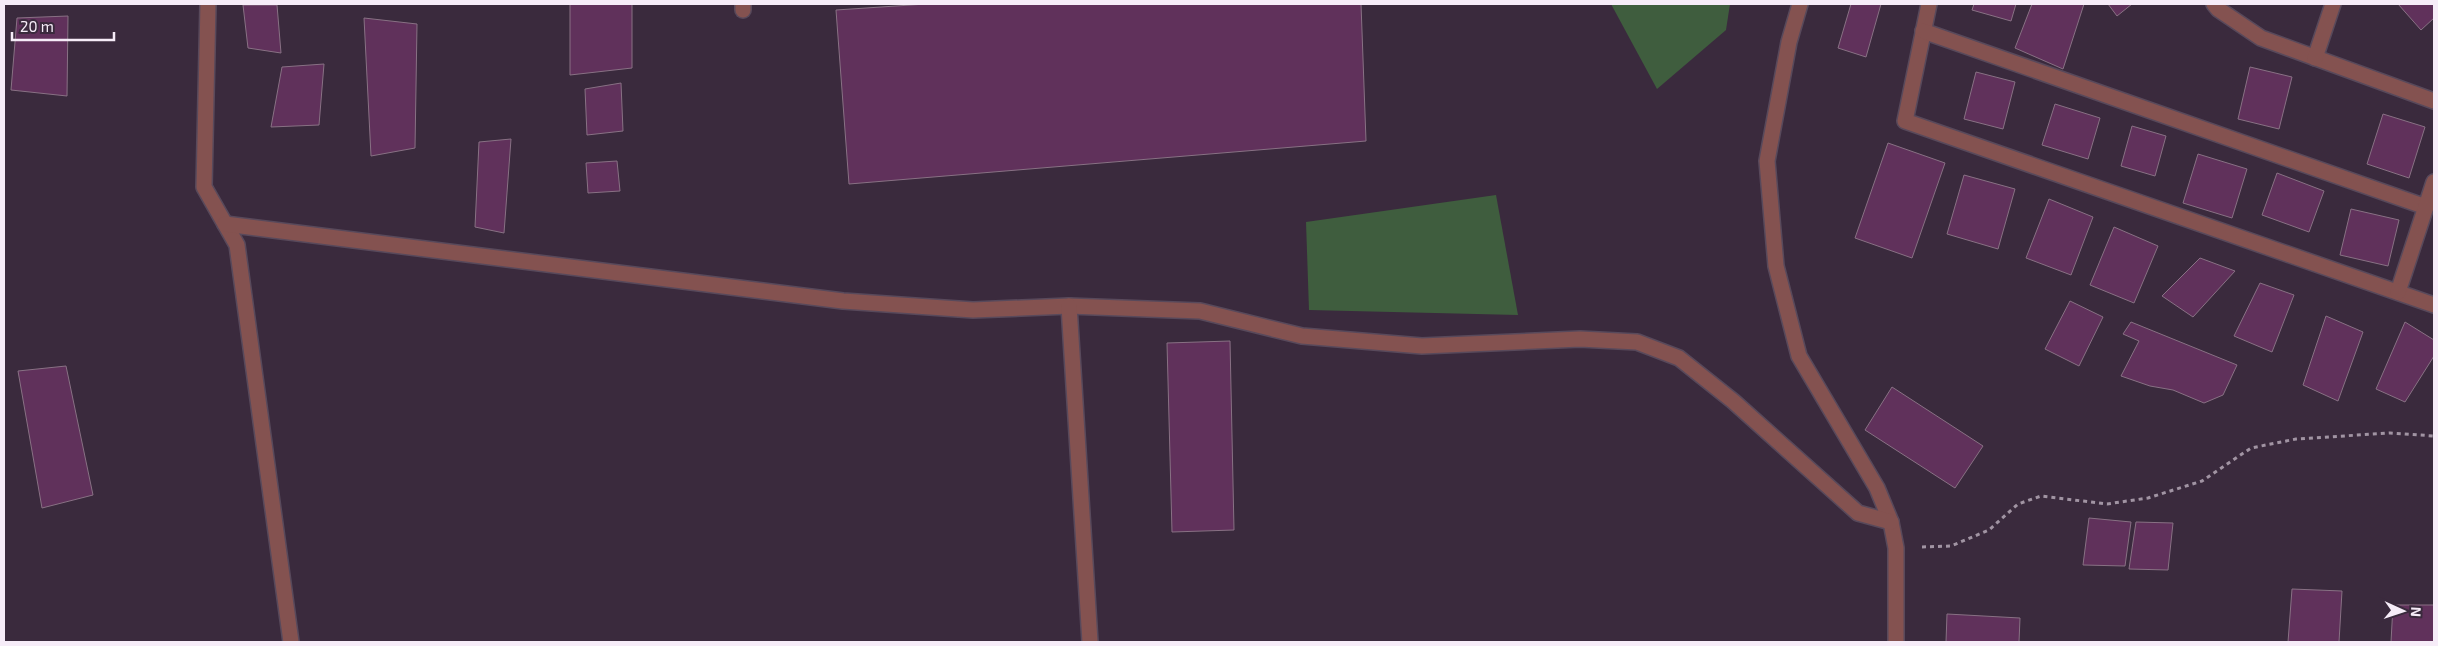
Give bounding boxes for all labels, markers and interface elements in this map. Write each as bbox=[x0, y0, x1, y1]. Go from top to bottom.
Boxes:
scale bar bbox=[12, 10, 115, 42]
text: 20 m bbox=[20, 17, 54, 35]
north arrow bbox=[2378, 586, 2428, 636]
text: N bbox=[2408, 606, 2425, 617]

